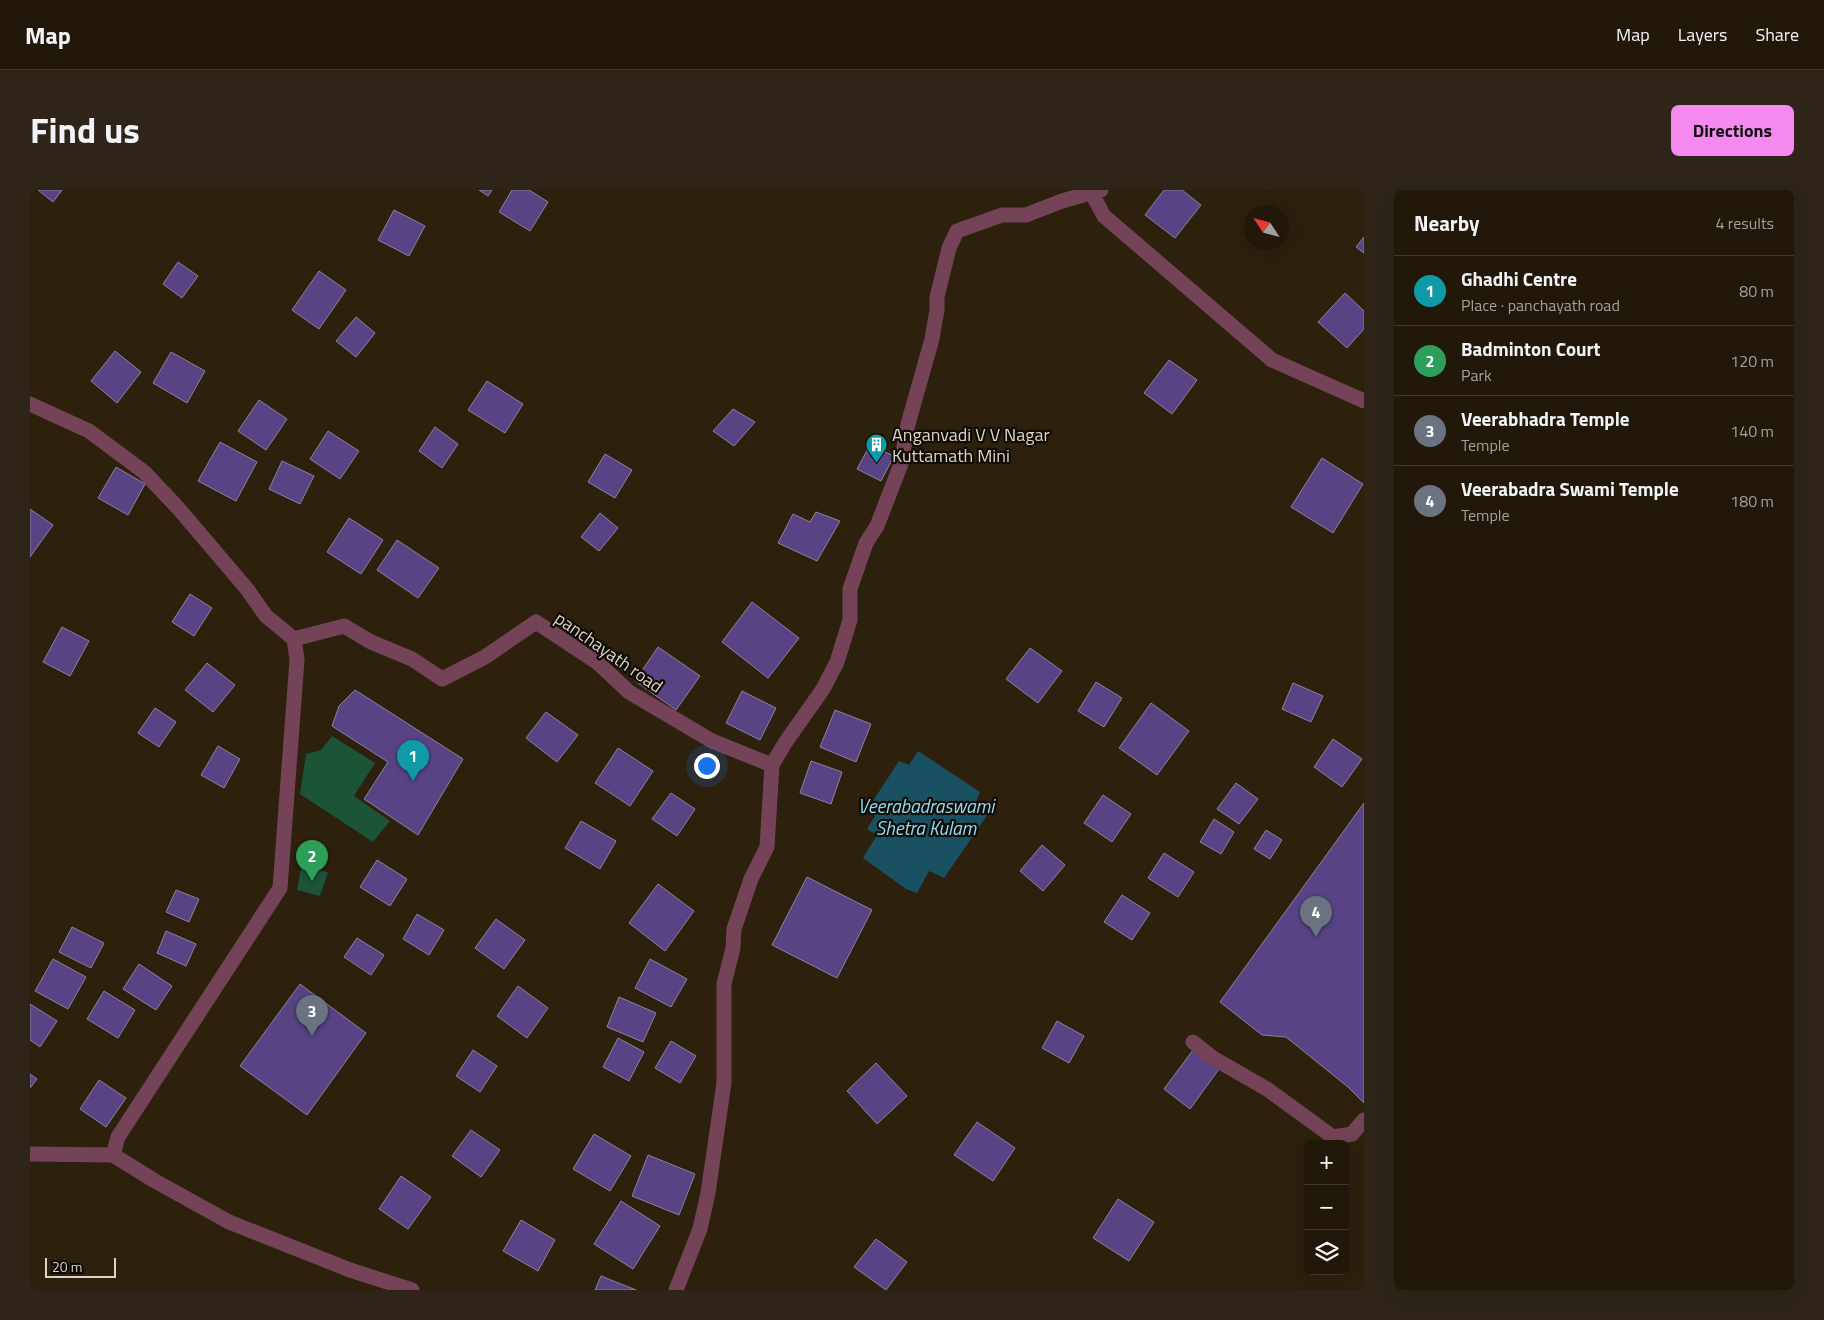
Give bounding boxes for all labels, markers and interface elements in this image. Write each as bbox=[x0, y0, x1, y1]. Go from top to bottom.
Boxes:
text: Map bbox=[25, 17, 71, 53]
text: Map bbox=[1616, 21, 1650, 48]
text: Layers bbox=[1678, 21, 1727, 48]
text: Share bbox=[1755, 21, 1799, 48]
text: Find us bbox=[30, 103, 140, 157]
button: Directions bbox=[1671, 105, 1794, 156]
north arrow bbox=[1244, 205, 1289, 250]
text: Nearby bbox=[1414, 207, 1479, 239]
text: 4 results bbox=[1715, 211, 1774, 235]
text: Ghadhi Centre bbox=[1461, 264, 1577, 293]
text: 1 bbox=[1426, 279, 1434, 303]
text: 80 m bbox=[1739, 279, 1774, 303]
text: Place · panchayath road bbox=[1461, 293, 1620, 317]
text: Badminton Court bbox=[1461, 334, 1601, 363]
text: 2 bbox=[1426, 349, 1434, 373]
text: 120 m bbox=[1730, 349, 1774, 373]
text: Park bbox=[1461, 363, 1492, 387]
text: Veerabhadra Temple bbox=[1461, 404, 1629, 433]
text: 3 bbox=[1426, 419, 1434, 443]
text: 140 m bbox=[1730, 419, 1774, 443]
place label: Anganvadi V V Nagar Kuttamath Mini bbox=[892, 421, 1050, 469]
building icon: Anganvadi V V Nagar Kuttamath Mini bbox=[864, 432, 888, 463]
text: Temple bbox=[1461, 433, 1510, 457]
text: Veerabadra Swami Temple bbox=[1461, 474, 1679, 503]
text: 4 bbox=[1426, 489, 1434, 513]
text: 180 m bbox=[1730, 489, 1774, 513]
text: Temple bbox=[1461, 503, 1510, 527]
street label: panchayath road bbox=[550, 605, 668, 699]
pin: 1 bbox=[397, 740, 429, 781]
your location bbox=[694, 753, 720, 779]
water label: Veerabadraswami Shetra Kulam bbox=[858, 791, 996, 842]
pin: 2 bbox=[296, 840, 328, 881]
pin: 4 bbox=[1300, 896, 1332, 937]
pin: 3 bbox=[296, 995, 328, 1036]
map controls bbox=[1304, 1140, 1349, 1275]
button: + bbox=[1304, 1140, 1349, 1185]
button: − bbox=[1304, 1185, 1349, 1230]
button: layers bbox=[1304, 1230, 1349, 1275]
scale bar bbox=[45, 1255, 116, 1278]
text: 20 m bbox=[52, 1256, 82, 1277]

